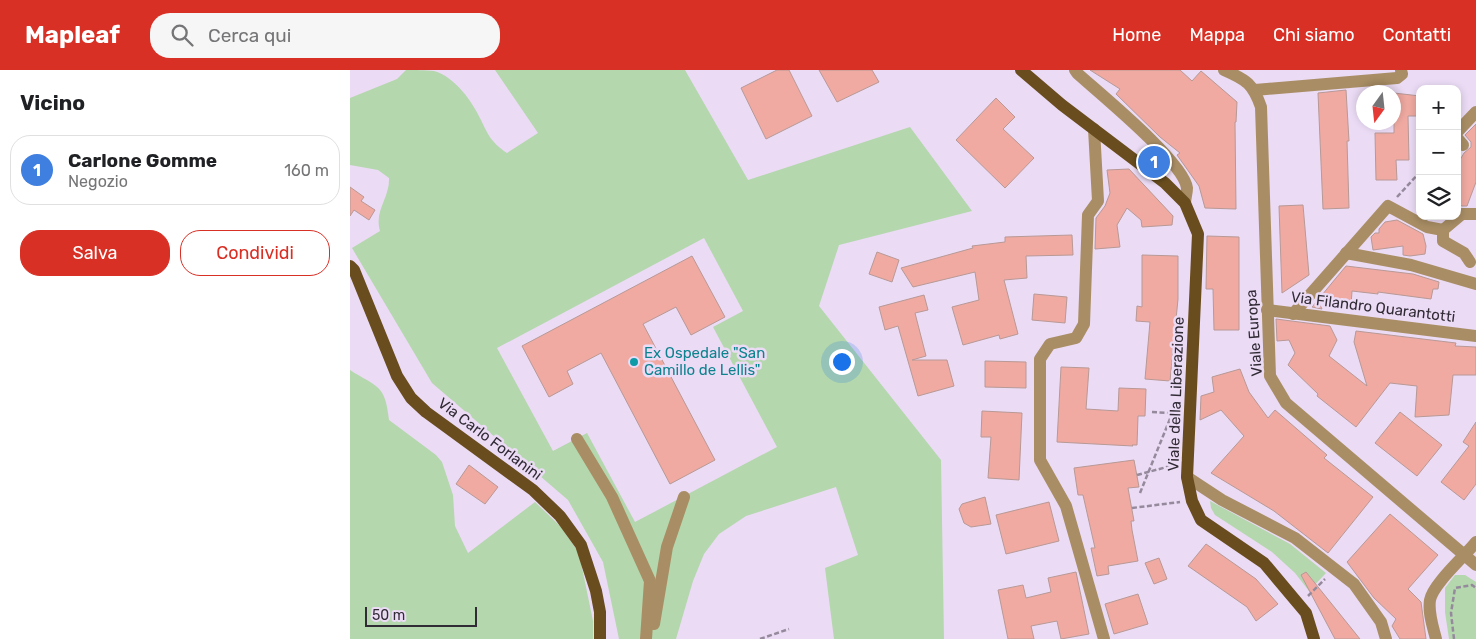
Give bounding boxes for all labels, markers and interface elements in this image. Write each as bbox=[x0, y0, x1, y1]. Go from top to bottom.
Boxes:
search box bbox=[150, 13, 500, 58]
text: Mapleaf bbox=[25, 21, 120, 49]
icon: search bbox=[168, 21, 196, 49]
text: Cerca qui bbox=[208, 24, 291, 47]
text: Home bbox=[1112, 24, 1161, 46]
text: Mappa bbox=[1189, 24, 1245, 46]
text: Chi siamo bbox=[1273, 24, 1355, 46]
text: Contatti bbox=[1383, 24, 1451, 46]
north arrow bbox=[1356, 85, 1401, 130]
map controls bbox=[1416, 85, 1461, 220]
button: + bbox=[1416, 85, 1461, 130]
text: Vicino bbox=[20, 90, 85, 115]
button: − bbox=[1416, 130, 1461, 175]
pin: 1 bbox=[1138, 143, 1170, 181]
text: Carlone Gomme bbox=[68, 149, 217, 172]
text: 1 bbox=[33, 161, 41, 180]
text: 160 m bbox=[284, 161, 329, 180]
text: Negozio bbox=[68, 172, 128, 191]
button: layers bbox=[1416, 175, 1461, 220]
button: Salva bbox=[20, 230, 170, 276]
button: Condividi bbox=[180, 230, 330, 276]
street label: Via Filandro Quarantotti bbox=[1290, 288, 1456, 326]
street label: Viale Europa bbox=[1242, 289, 1266, 377]
street label: Viale della Liberazione bbox=[1164, 316, 1188, 472]
place label: Ex Ospedale "San Camillo de Lellis" bbox=[644, 344, 765, 379]
your location bbox=[829, 349, 855, 375]
marker: Ex Ospedale "San Camillo de Lellis" bbox=[628, 356, 640, 368]
street label: Via Carlo Forlanini bbox=[434, 394, 546, 484]
scale bar bbox=[365, 604, 478, 627]
text: 50 m bbox=[372, 607, 405, 624]

